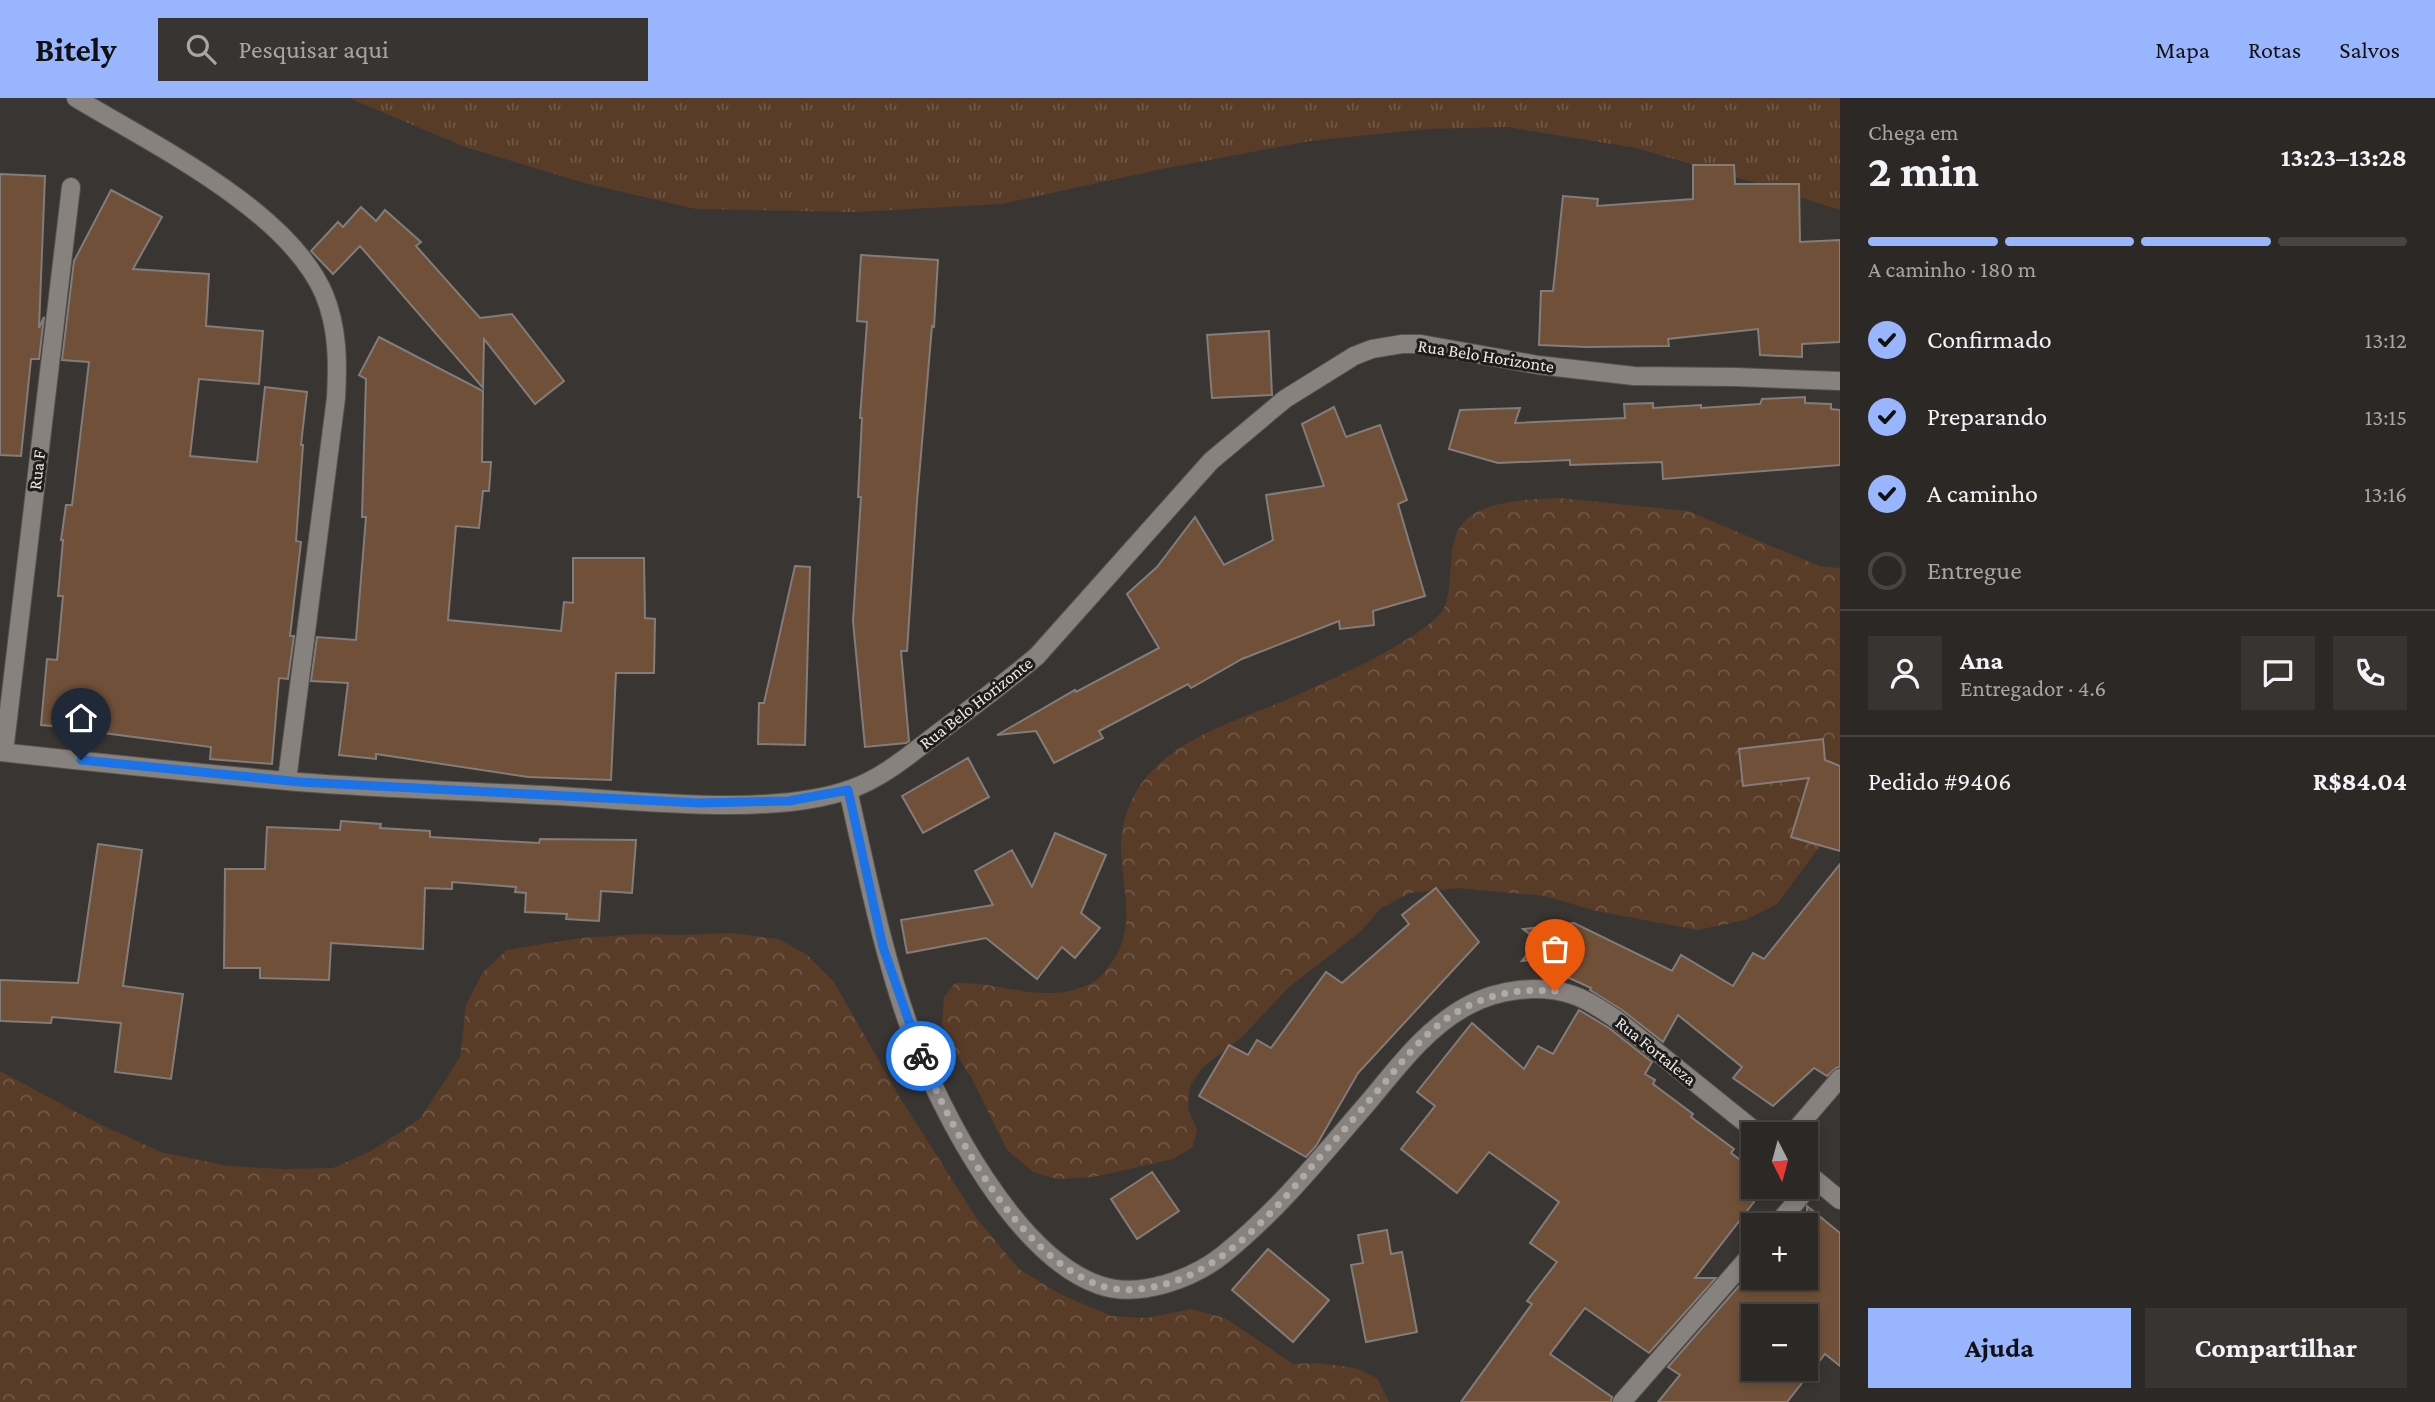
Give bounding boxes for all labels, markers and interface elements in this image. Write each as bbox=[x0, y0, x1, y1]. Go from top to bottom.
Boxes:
search box bbox=[158, 18, 648, 81]
icon: search bbox=[182, 30, 220, 68]
text: Bitely bbox=[35, 31, 116, 68]
text: Pesquisar aqui bbox=[238, 35, 389, 64]
text: Mapa bbox=[2155, 36, 2210, 63]
text: Rotas bbox=[2248, 36, 2301, 63]
text: Salvos bbox=[2339, 36, 2400, 63]
text: Chega em bbox=[1868, 119, 1959, 145]
text: 13:23–13:28 bbox=[2281, 143, 2407, 172]
text: 2 min bbox=[1868, 145, 1979, 196]
text: A caminho · 180 m bbox=[1868, 256, 2036, 282]
icon: check bbox=[1868, 321, 1906, 359]
text: Confirmado bbox=[1927, 325, 2052, 354]
text: 13:12 bbox=[2365, 327, 2407, 353]
street label: Rua Belo Horizonte bbox=[1416, 335, 1556, 377]
icon: check bbox=[1868, 398, 1906, 436]
text: Preparando bbox=[1927, 402, 2047, 431]
text: 13:15 bbox=[2365, 404, 2407, 430]
street label: Rua F bbox=[25, 449, 49, 491]
icon: check bbox=[1868, 475, 1906, 513]
text: A caminho bbox=[1927, 479, 2038, 508]
text: 13:16 bbox=[2364, 481, 2407, 507]
text: Entregue bbox=[1927, 556, 2022, 585]
button: person bbox=[1868, 636, 1942, 710]
button: chat bbox=[2241, 636, 2315, 710]
button: phone bbox=[2333, 636, 2407, 710]
text: Ana bbox=[1960, 646, 2003, 675]
street label: Rua Belo Horizonte bbox=[916, 653, 1036, 753]
text: Entregador · 4.6 bbox=[1960, 675, 2106, 701]
pin bbox=[51, 688, 111, 760]
icon: home bbox=[62, 699, 100, 737]
text: Pedido #9406 bbox=[1868, 767, 2011, 796]
text: R$84.04 bbox=[2313, 767, 2407, 796]
pin bbox=[1525, 919, 1585, 991]
icon: bag bbox=[1536, 930, 1574, 968]
street label: Rua Fortaleza bbox=[1612, 1013, 1700, 1089]
courier bbox=[886, 1021, 956, 1091]
icon: bike bbox=[902, 1037, 940, 1075]
north arrow bbox=[1741, 1122, 1818, 1199]
map controls bbox=[1741, 1122, 1818, 1381]
button: + bbox=[1741, 1213, 1818, 1290]
button: − bbox=[1741, 1304, 1818, 1381]
button: Ajuda bbox=[1868, 1308, 2131, 1388]
button: Compartilhar bbox=[2145, 1308, 2407, 1388]

